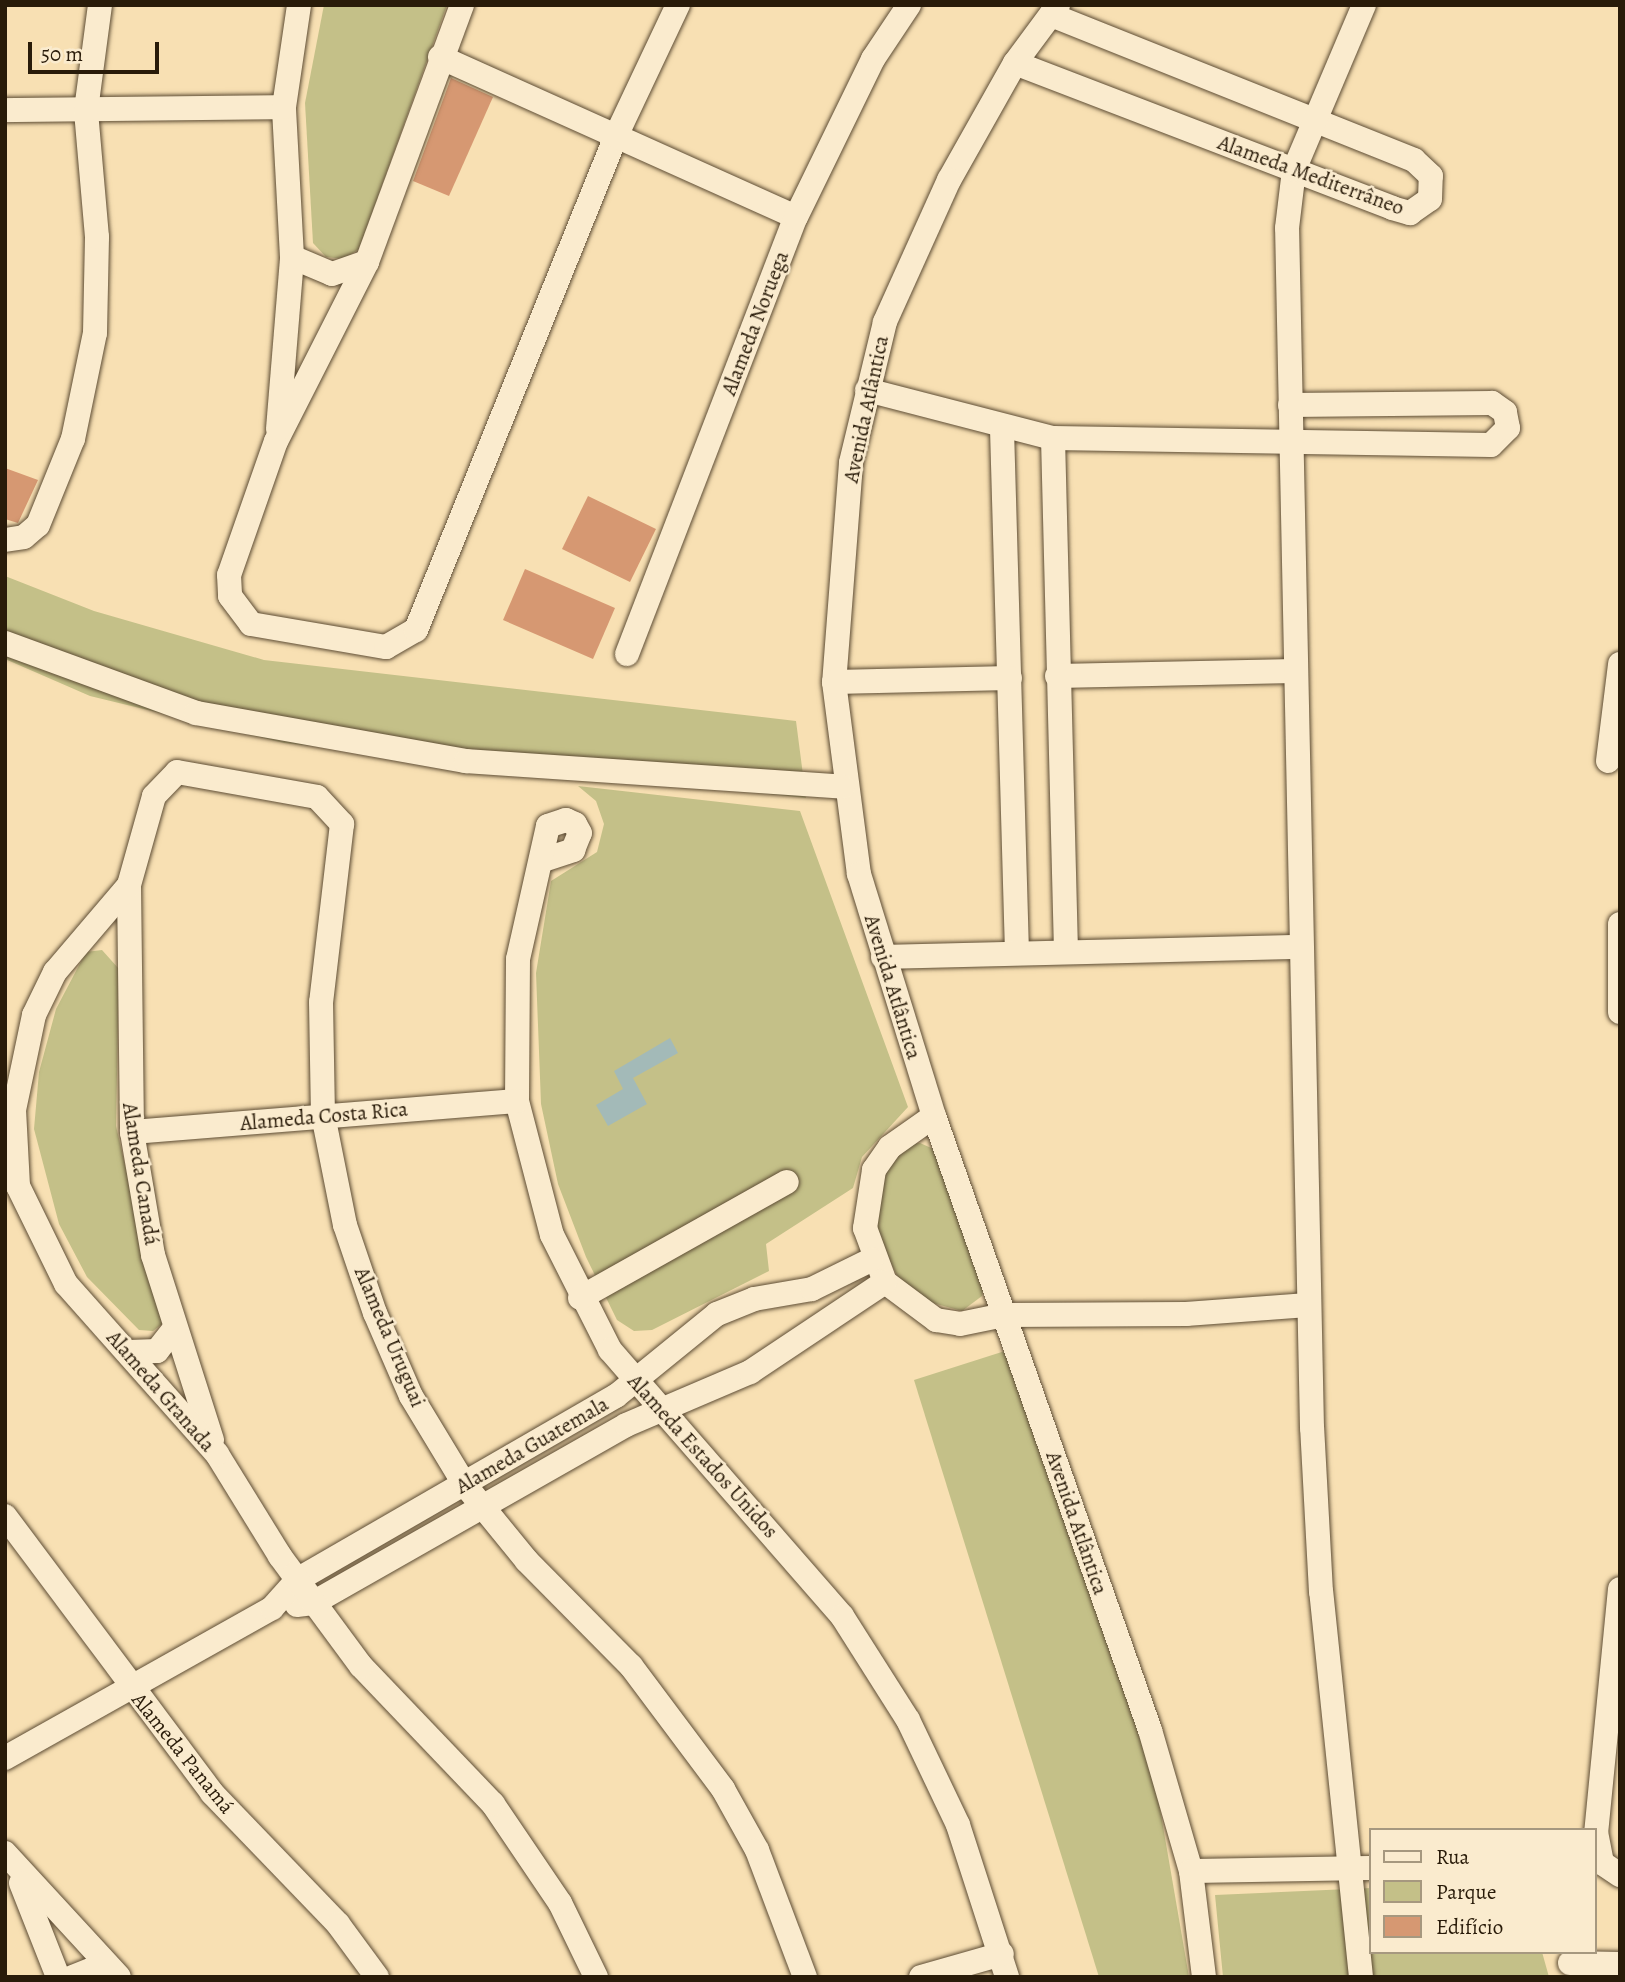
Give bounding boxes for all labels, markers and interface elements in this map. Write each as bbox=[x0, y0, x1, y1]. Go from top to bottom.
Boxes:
scale bar bbox=[32, 28, 163, 72]
text: 50 m bbox=[41, 40, 83, 68]
street label: Alameda Mediterrâneo bbox=[1215, 130, 1407, 220]
street label: Alameda Noruega bbox=[716, 247, 794, 399]
street label: Avenida Atlântica bbox=[838, 333, 894, 485]
street label: Avenida Atlântica bbox=[859, 912, 927, 1062]
street label: Alameda Costa Rica bbox=[239, 1096, 409, 1136]
street label: Alameda Canadá bbox=[117, 1101, 165, 1247]
street label: Alameda Uruguai bbox=[349, 1263, 431, 1411]
street label: Alameda Granada bbox=[101, 1325, 221, 1457]
street label: Alameda Estados Unidos bbox=[623, 1369, 783, 1543]
street label: Alameda Guatemala bbox=[451, 1391, 613, 1499]
street label: Avenida Atlântica bbox=[1041, 1448, 1113, 1598]
street label: Alameda Panamá bbox=[127, 1687, 239, 1819]
legend bbox=[1370, 1828, 1597, 1954]
text: Rua bbox=[1436, 1843, 1469, 1871]
text: Parque bbox=[1436, 1878, 1496, 1906]
text: Edifício bbox=[1436, 1913, 1503, 1941]

